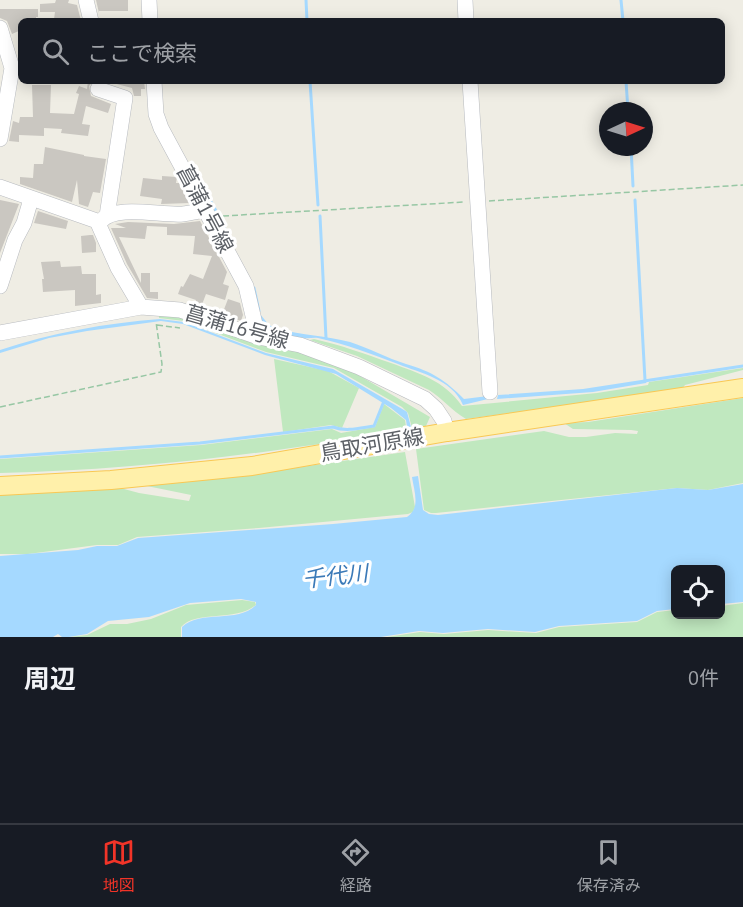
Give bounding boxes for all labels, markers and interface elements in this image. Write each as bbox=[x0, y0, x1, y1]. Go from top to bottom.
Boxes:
search box bbox=[18, 18, 725, 84]
icon: search bbox=[39, 35, 72, 68]
text: ここで検索 bbox=[87, 39, 197, 67]
north arrow bbox=[599, 102, 653, 156]
street label: 菖蒲1号線 bbox=[171, 160, 240, 257]
street label: 菖蒲16号線 bbox=[182, 299, 292, 354]
street label: 鳥取河原線 bbox=[318, 422, 426, 467]
water label: 千代川 bbox=[301, 558, 371, 593]
map controls bbox=[671, 565, 725, 619]
button: locate bbox=[671, 565, 725, 619]
text: 周辺 bbox=[24, 662, 76, 695]
text: 0件 bbox=[688, 665, 719, 691]
tab: 地図 bbox=[102, 836, 135, 896]
tab: 経路 bbox=[339, 836, 372, 896]
tab: 保存済み bbox=[577, 836, 641, 896]

